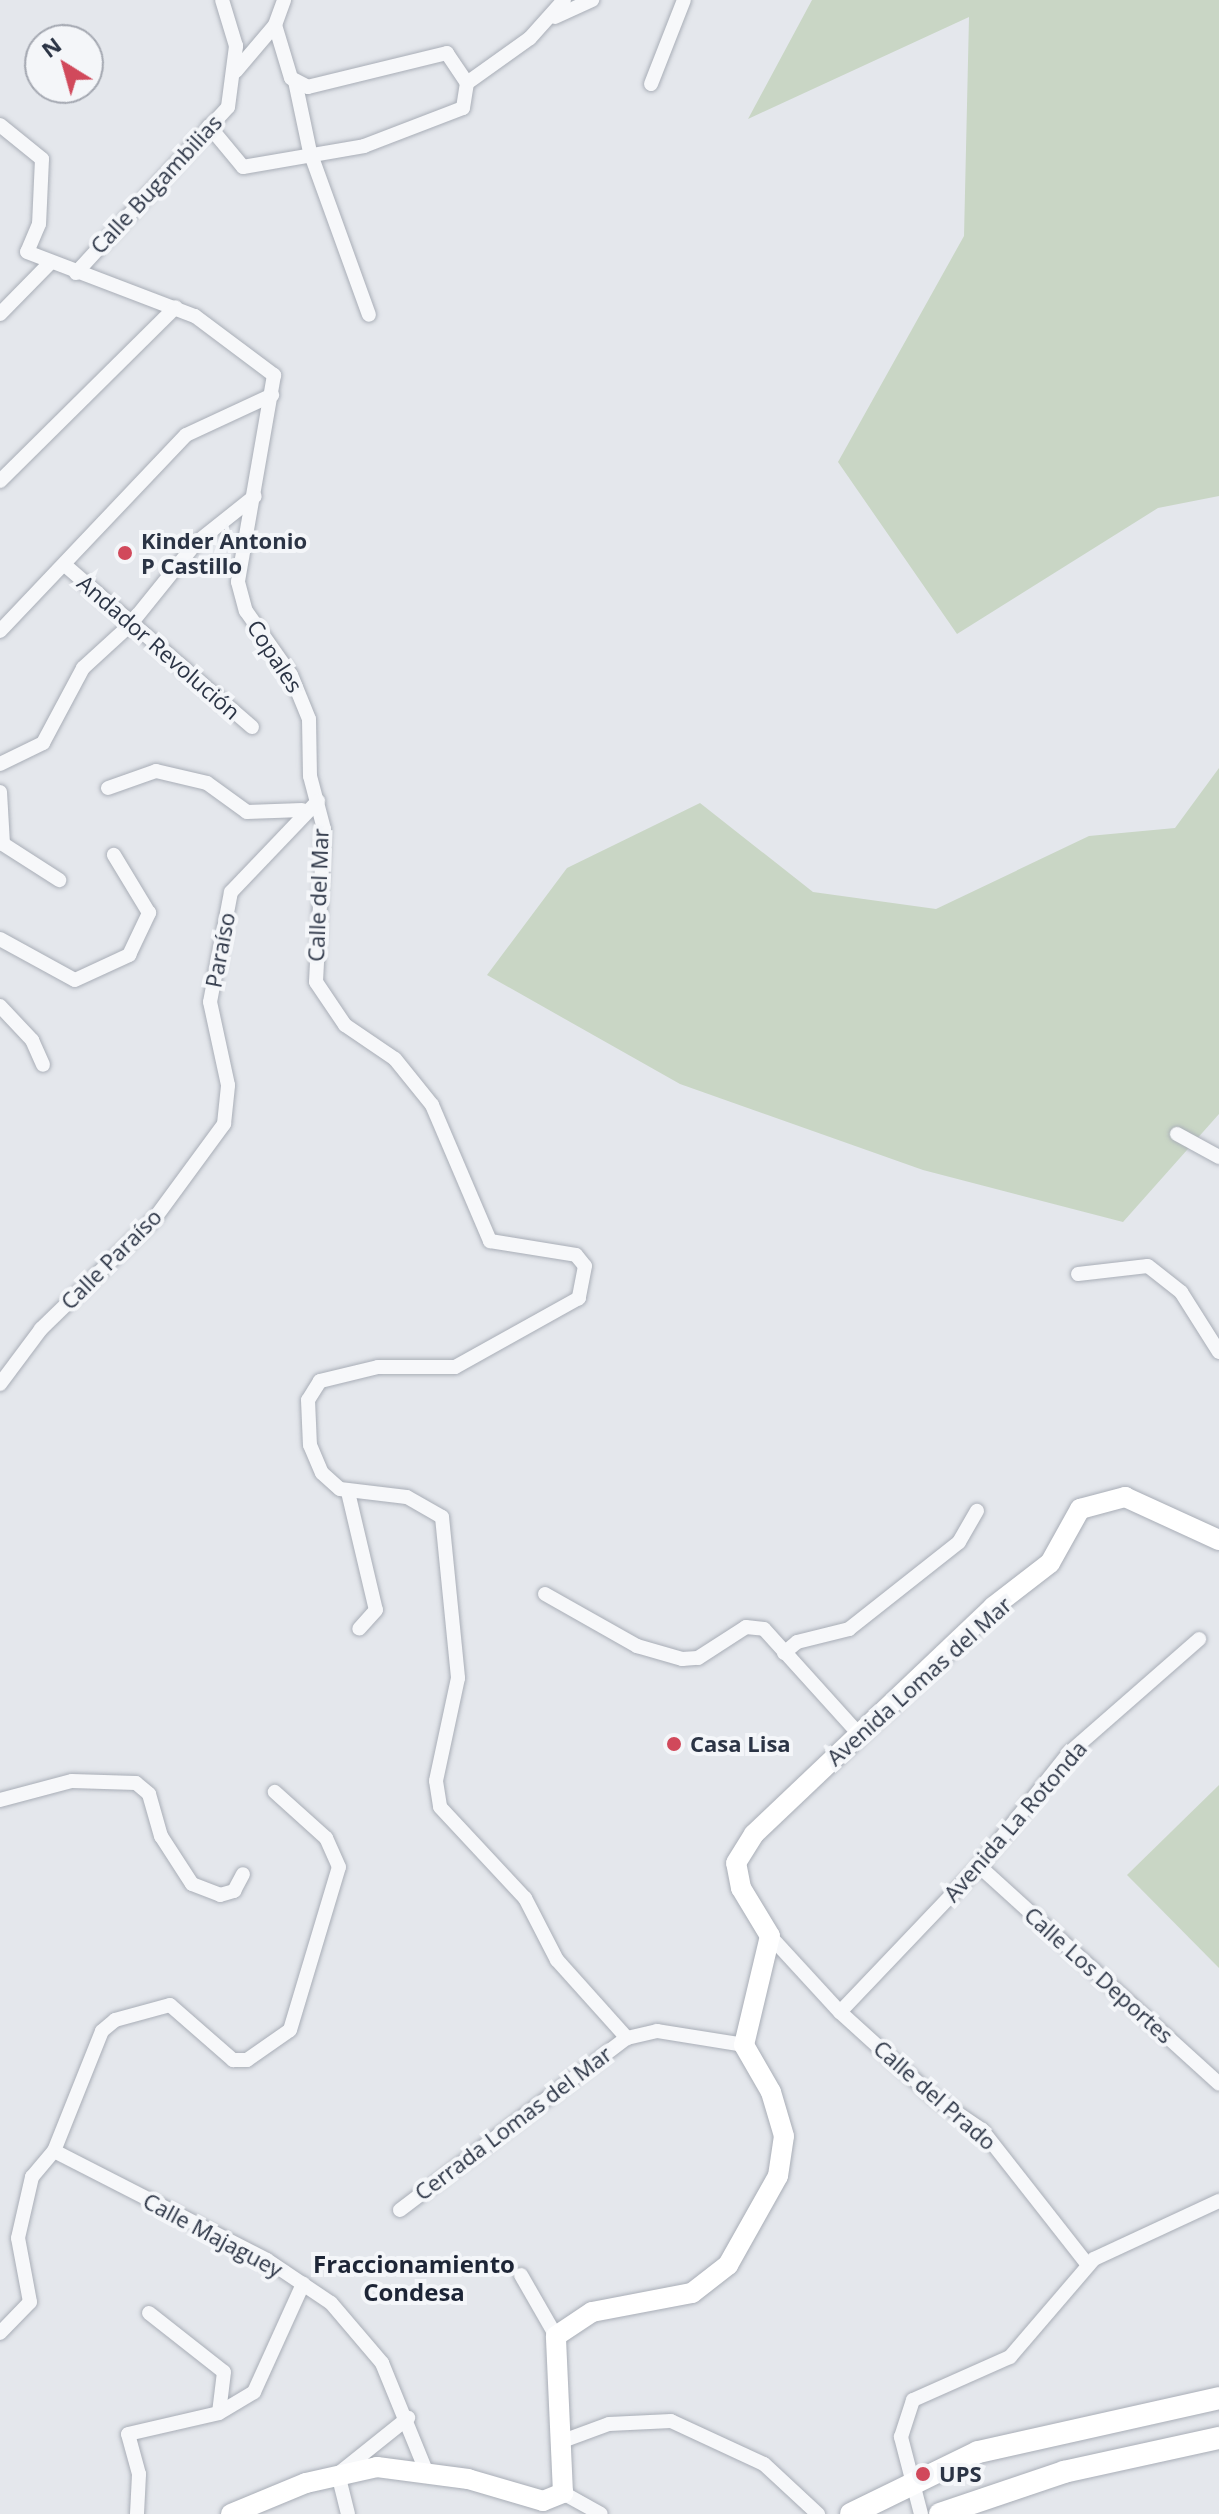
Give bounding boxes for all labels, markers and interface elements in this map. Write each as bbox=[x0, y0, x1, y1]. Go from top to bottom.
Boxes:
north arrow bbox=[24, 24, 104, 104]
text: N bbox=[35, 29, 67, 64]
street label: Calle Bugambilias bbox=[85, 109, 227, 259]
place label: Kinder Antonio P Castillo bbox=[141, 527, 307, 578]
marker: Kinder Antonio P Castillo bbox=[116, 544, 134, 562]
street label: Andador Revolución bbox=[72, 569, 246, 725]
street label: Copales bbox=[242, 615, 308, 697]
street label: Calle del Mar bbox=[302, 828, 334, 962]
street label: Paraíso bbox=[200, 910, 240, 990]
street label: Calle Paraíso bbox=[55, 1203, 167, 1315]
street label: Avenida Lomas del Mar bbox=[821, 1591, 1017, 1771]
place label: Casa Lisa bbox=[690, 1731, 791, 1757]
marker: Casa Lisa bbox=[665, 1735, 683, 1753]
street label: Avenida La Rotonda bbox=[938, 1735, 1092, 1907]
street label: Calle Los Deportes bbox=[1019, 1901, 1179, 2049]
street label: Calle del Prado bbox=[868, 2035, 1002, 2155]
street label: Cerrada Lomas del Mar bbox=[409, 2040, 617, 2206]
street label: Calle Majaguey bbox=[139, 2187, 287, 2283]
district label: Fraccionamiento Condesa bbox=[313, 2250, 515, 2306]
place label: UPS bbox=[939, 2461, 982, 2487]
marker: UPS bbox=[914, 2465, 932, 2483]

